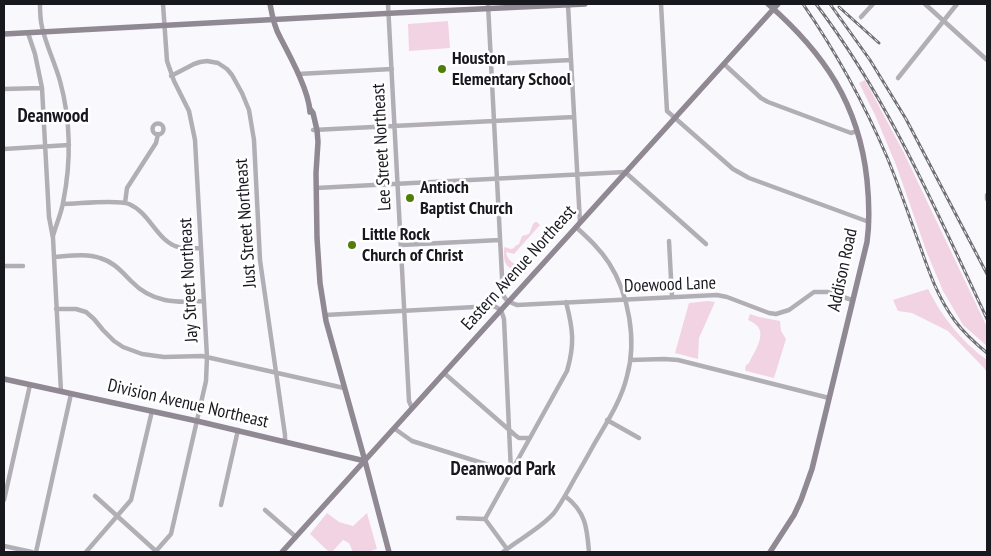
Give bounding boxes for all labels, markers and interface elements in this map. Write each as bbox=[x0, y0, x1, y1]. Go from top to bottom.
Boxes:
place label: Houston Elementary School bbox=[452, 48, 571, 90]
marker: Houston Elementary School bbox=[436, 63, 448, 75]
street label: Lee Street Northeast bbox=[368, 83, 396, 211]
district label: Deanwood bbox=[17, 106, 89, 128]
street label: Just Street Northeast bbox=[231, 158, 261, 288]
place label: Antioch Baptist Church bbox=[420, 177, 513, 220]
marker: Antioch Baptist Church bbox=[404, 192, 416, 204]
street label: Eastern Avenue Northeast bbox=[457, 201, 581, 335]
street label: Jay Street Northeast bbox=[175, 217, 203, 343]
place label: Little Rock Church of Christ bbox=[362, 224, 463, 266]
street label: Addison Road bbox=[824, 227, 862, 313]
marker: Little Rock Church of Christ bbox=[346, 239, 358, 251]
street label: Doewood Lane bbox=[624, 273, 716, 297]
street label: Division Avenue Northeast bbox=[105, 375, 271, 433]
district label: Deanwood Park bbox=[451, 459, 555, 481]

